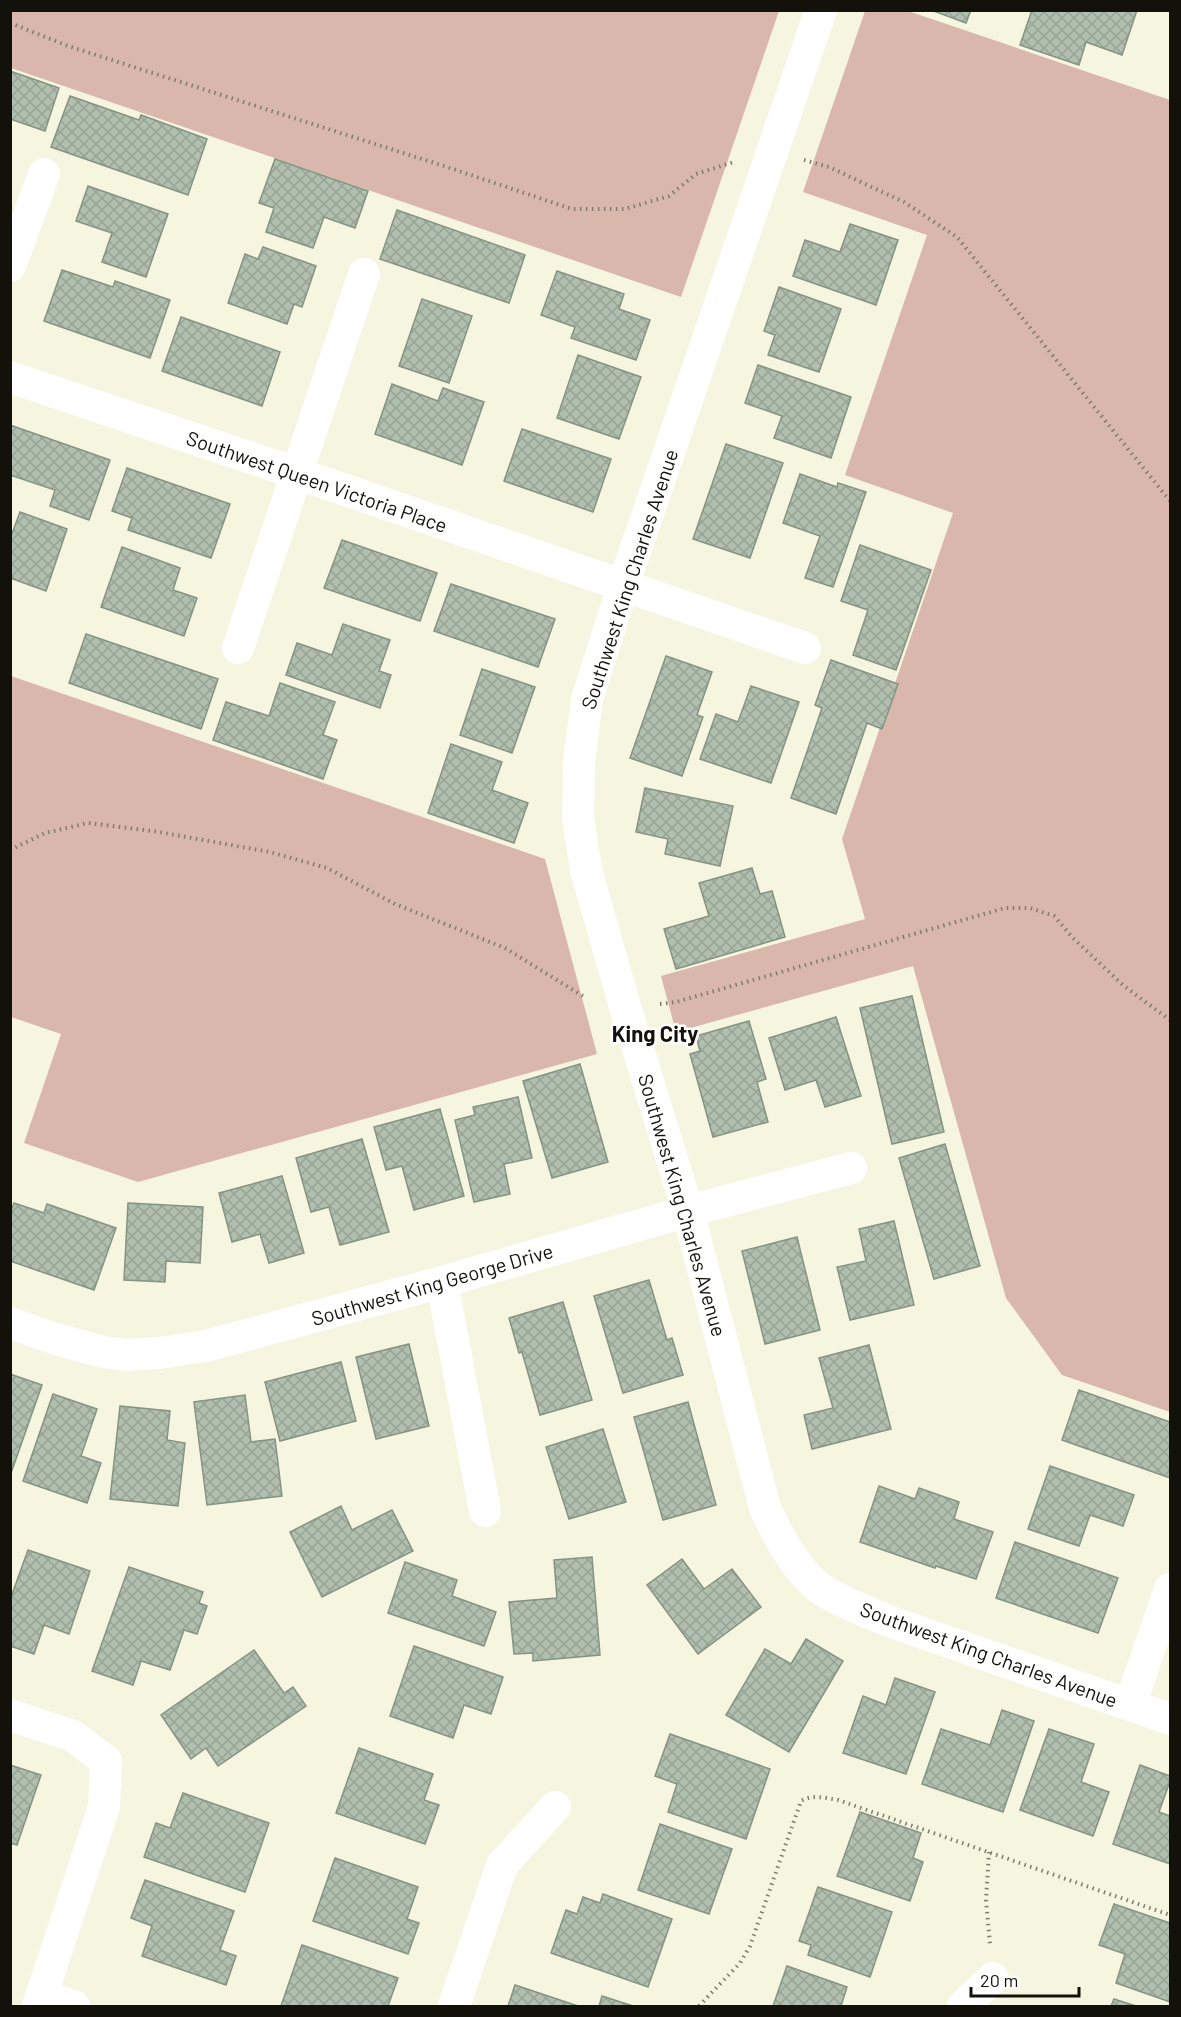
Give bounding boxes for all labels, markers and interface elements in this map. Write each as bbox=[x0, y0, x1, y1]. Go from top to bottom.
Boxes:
street label: Southwest Queen Victoria Place bbox=[183, 425, 451, 537]
street label: Southwest King Charles Avenue bbox=[576, 446, 682, 712]
district label: King City bbox=[612, 1020, 698, 1046]
street label: Southwest King Charles Avenue bbox=[634, 1071, 732, 1339]
street label: Southwest King George Drive bbox=[308, 1238, 556, 1330]
street label: Southwest King Charles Avenue bbox=[857, 1596, 1121, 1712]
scale bar bbox=[971, 1960, 1079, 1998]
text: 20 m bbox=[980, 1969, 1018, 1991]

